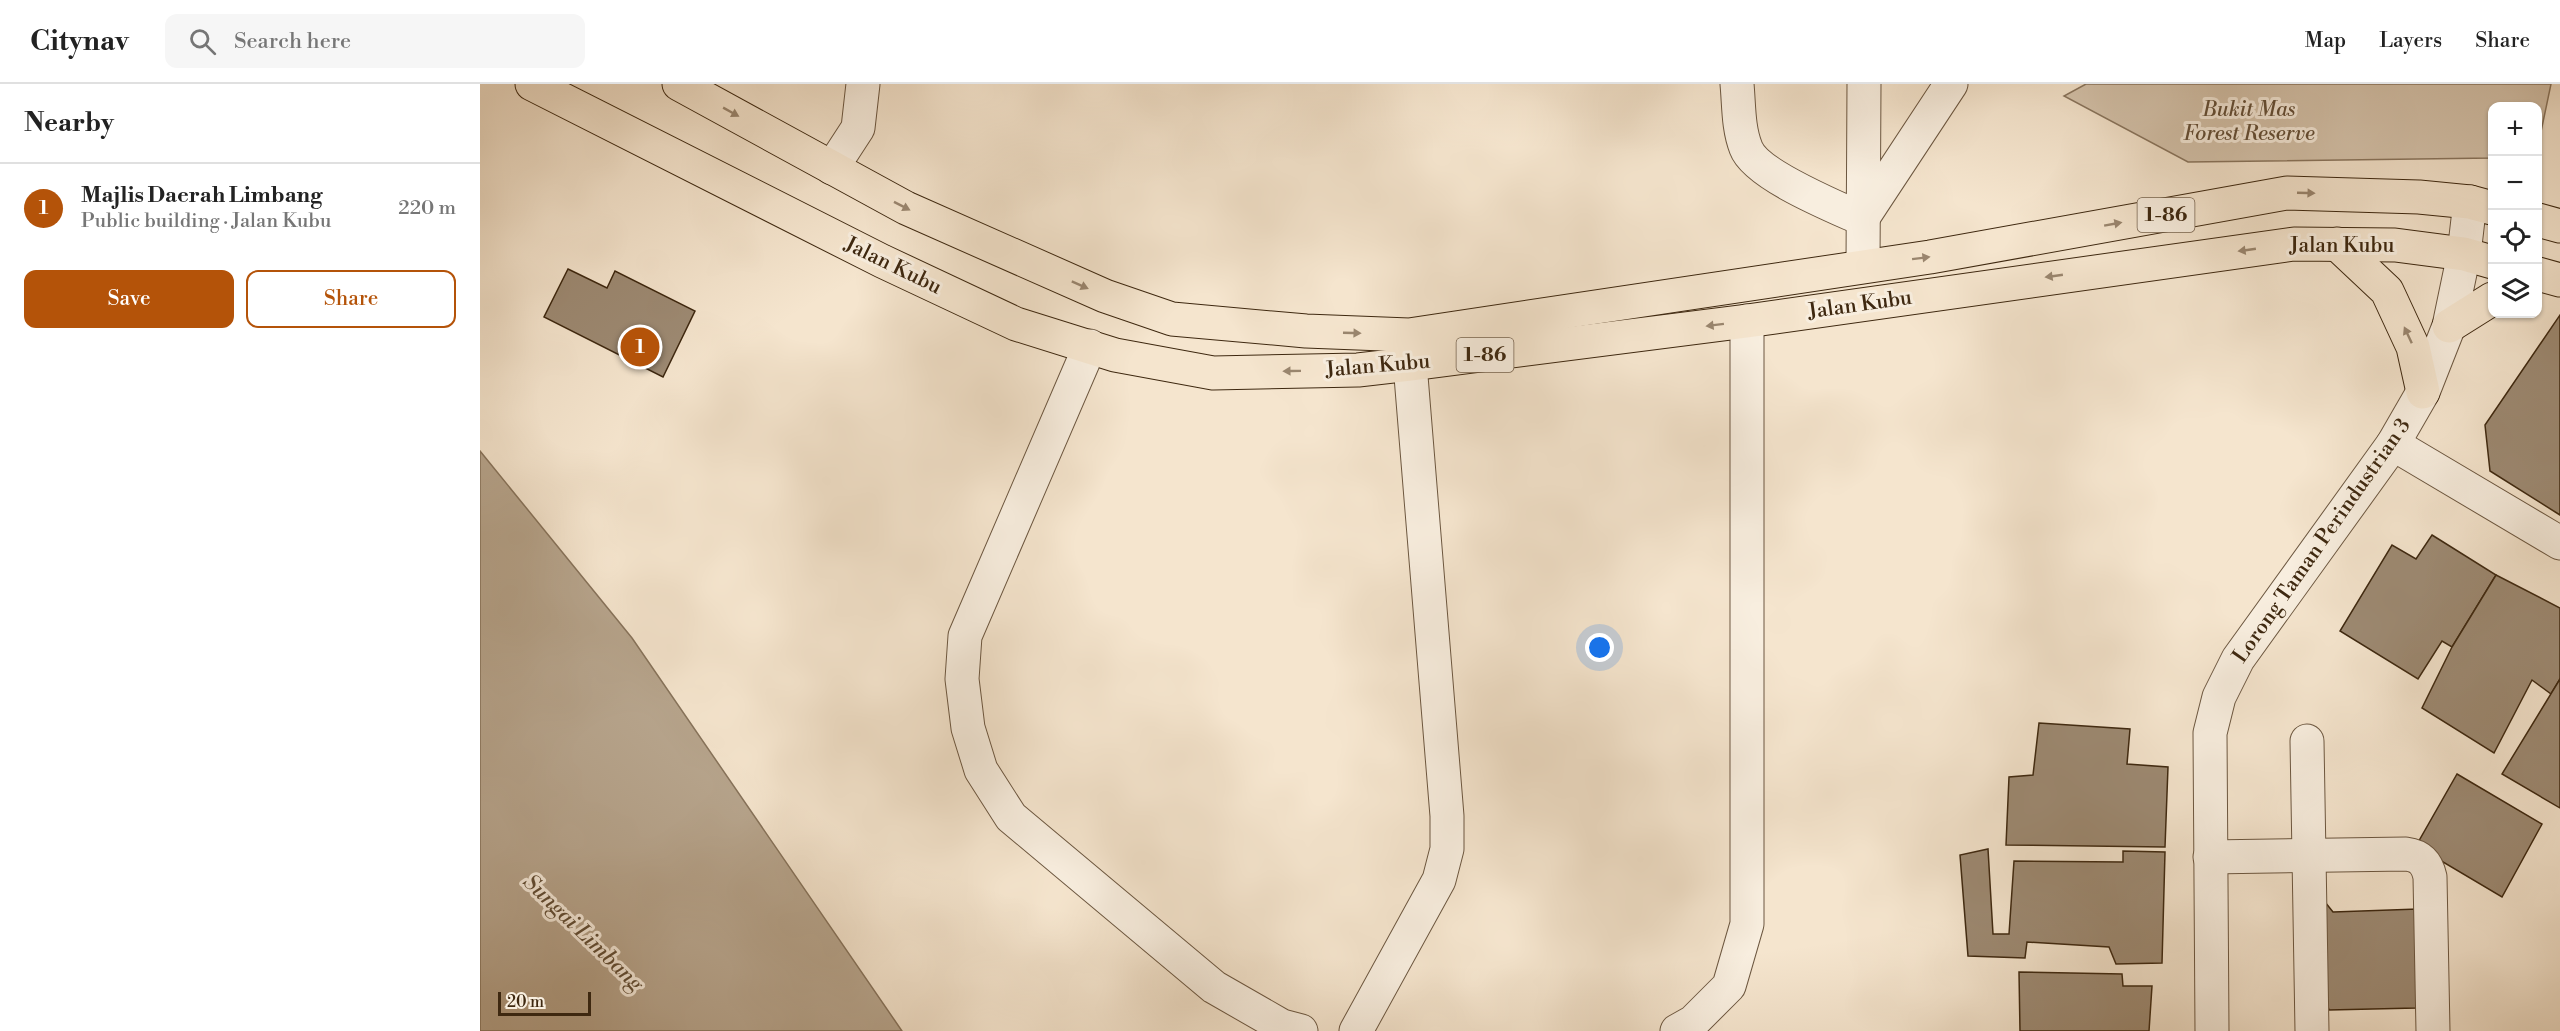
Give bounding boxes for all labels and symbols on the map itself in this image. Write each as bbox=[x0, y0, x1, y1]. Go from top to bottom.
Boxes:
park label: Bukit Mas Forest Reserve bbox=[2183, 97, 2315, 147]
one-way arrow bbox=[722, 107, 739, 117]
one-way arrow bbox=[2296, 188, 2315, 198]
road number: 1-86 bbox=[2138, 198, 2194, 232]
one-way arrow bbox=[893, 201, 910, 211]
one-way arrow bbox=[2104, 219, 2123, 228]
street label: Jalan Kubu bbox=[839, 231, 946, 301]
street label: Jalan Kubu bbox=[2289, 233, 2394, 259]
one-way arrow bbox=[2237, 246, 2256, 255]
one-way arrow bbox=[1912, 254, 1931, 263]
one-way arrow bbox=[2044, 272, 2063, 281]
one-way arrow bbox=[1071, 280, 1089, 290]
street label: Jalan Kubu bbox=[1805, 285, 1914, 325]
one-way arrow bbox=[1706, 320, 1725, 330]
pin: 1 bbox=[620, 324, 660, 370]
one-way arrow bbox=[2403, 326, 2413, 344]
one-way arrow bbox=[1343, 328, 1362, 337]
road number: 1-86 bbox=[1456, 338, 1514, 372]
street label: Jalan Kubu bbox=[1324, 348, 1431, 384]
one-way arrow bbox=[1283, 366, 1302, 376]
street label: Lorong Taman Perindustrian 3 bbox=[2227, 414, 2417, 668]
your location bbox=[1585, 633, 1614, 662]
water label: Sungai Limbang bbox=[517, 869, 650, 998]
scale bar bbox=[498, 989, 591, 1016]

